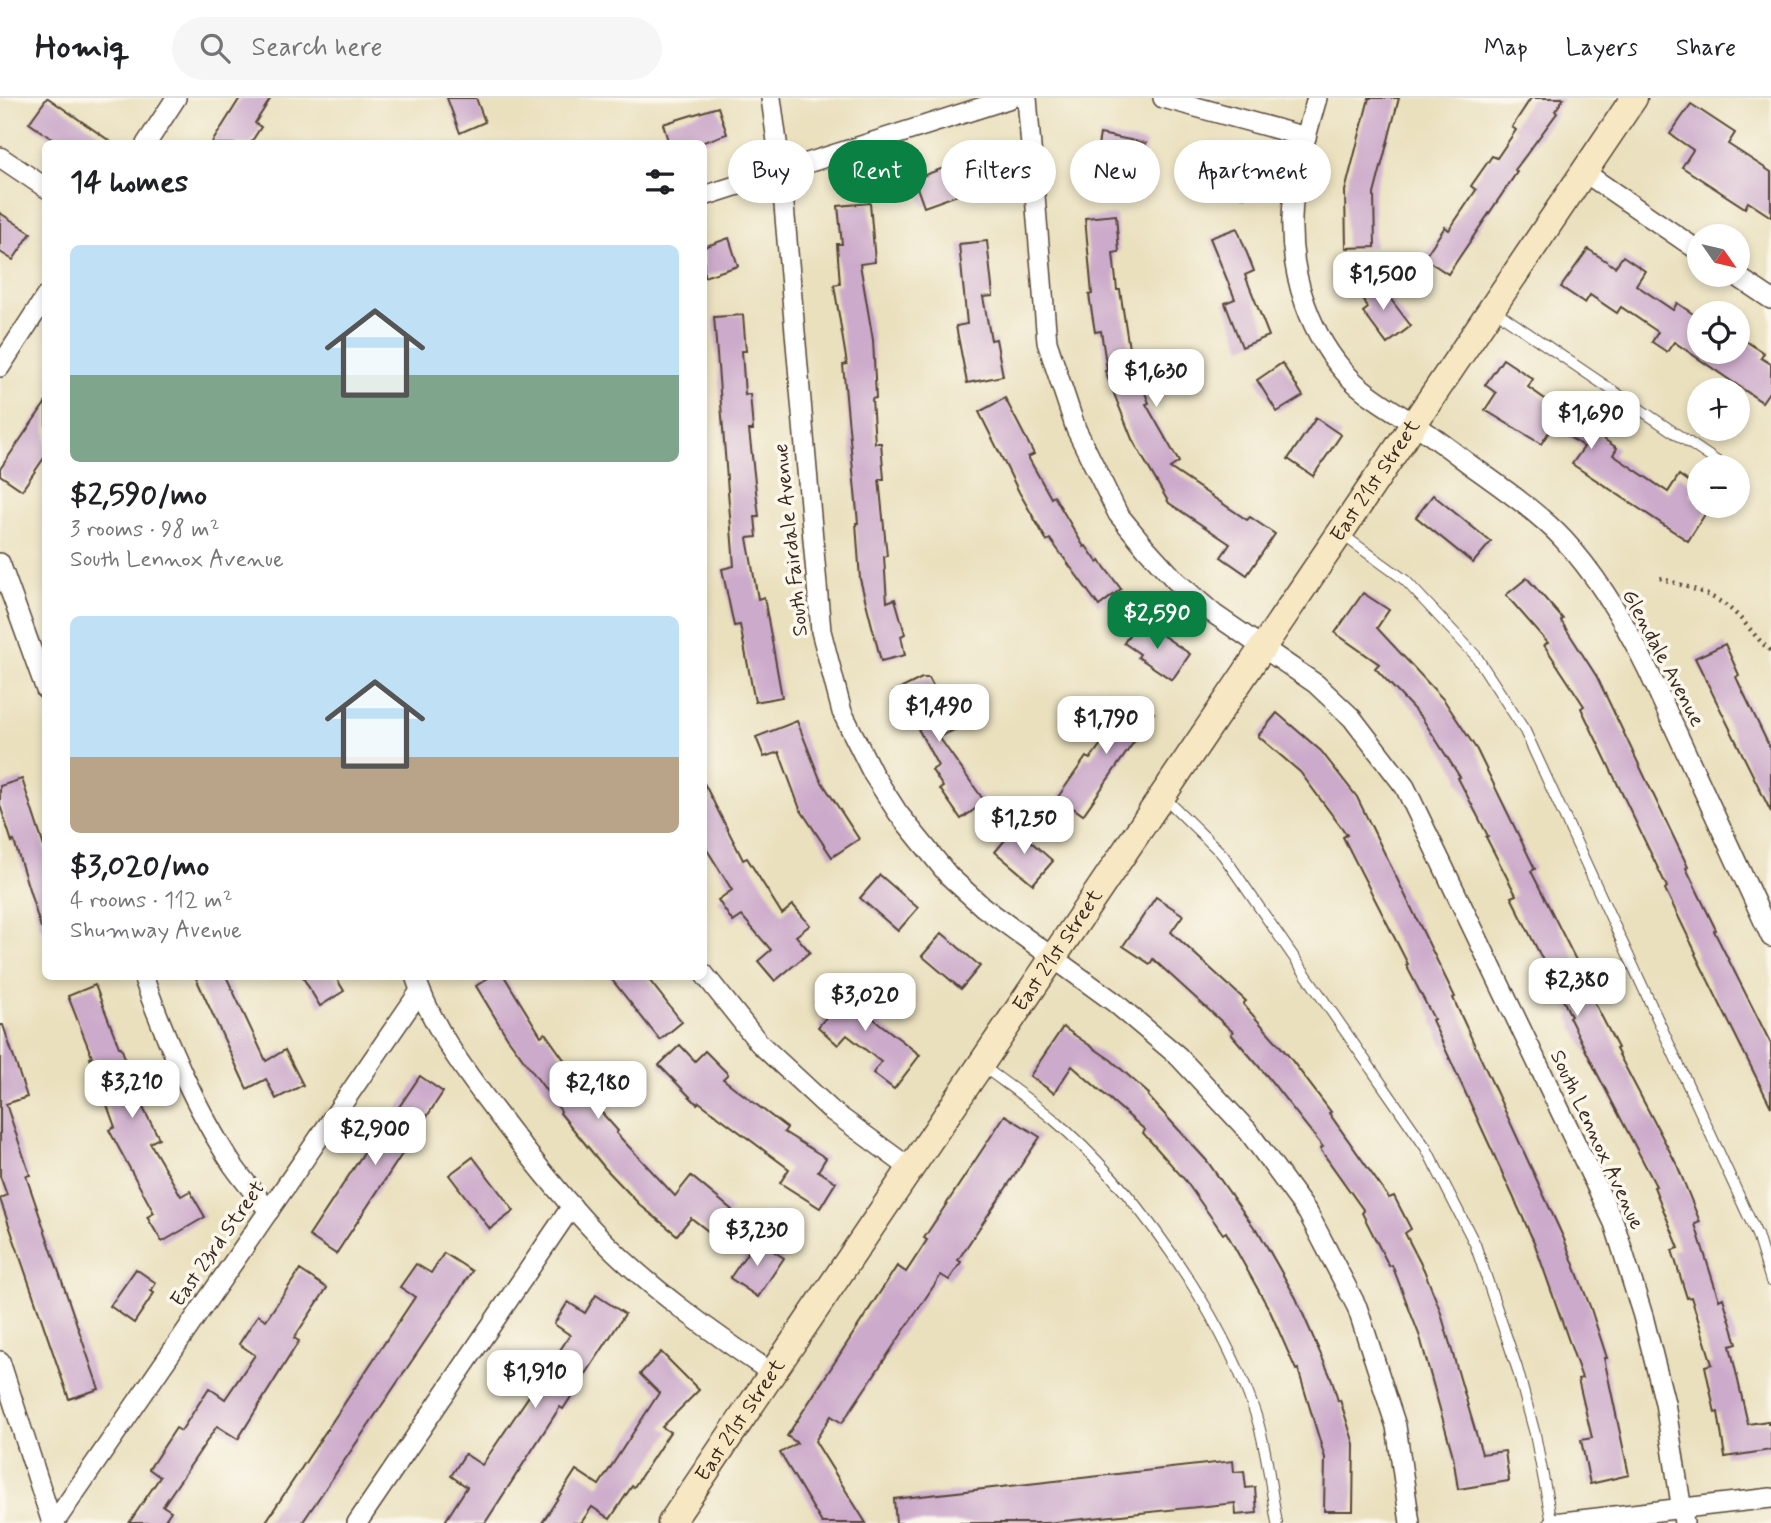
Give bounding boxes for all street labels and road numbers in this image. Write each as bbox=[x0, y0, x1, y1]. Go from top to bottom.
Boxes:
street label: East 21st Street bbox=[1324, 413, 1427, 548]
street label: South Fairdale Avenue bbox=[767, 442, 815, 638]
street label: Glendale Avenue bbox=[1615, 584, 1711, 732]
street label: East 21st Street bbox=[1006, 883, 1110, 1017]
street label: South Lennox Avenue bbox=[1543, 1046, 1651, 1234]
street label: East 23rd Street bbox=[164, 1175, 272, 1313]
street label: East 21st Street bbox=[689, 1353, 792, 1487]

